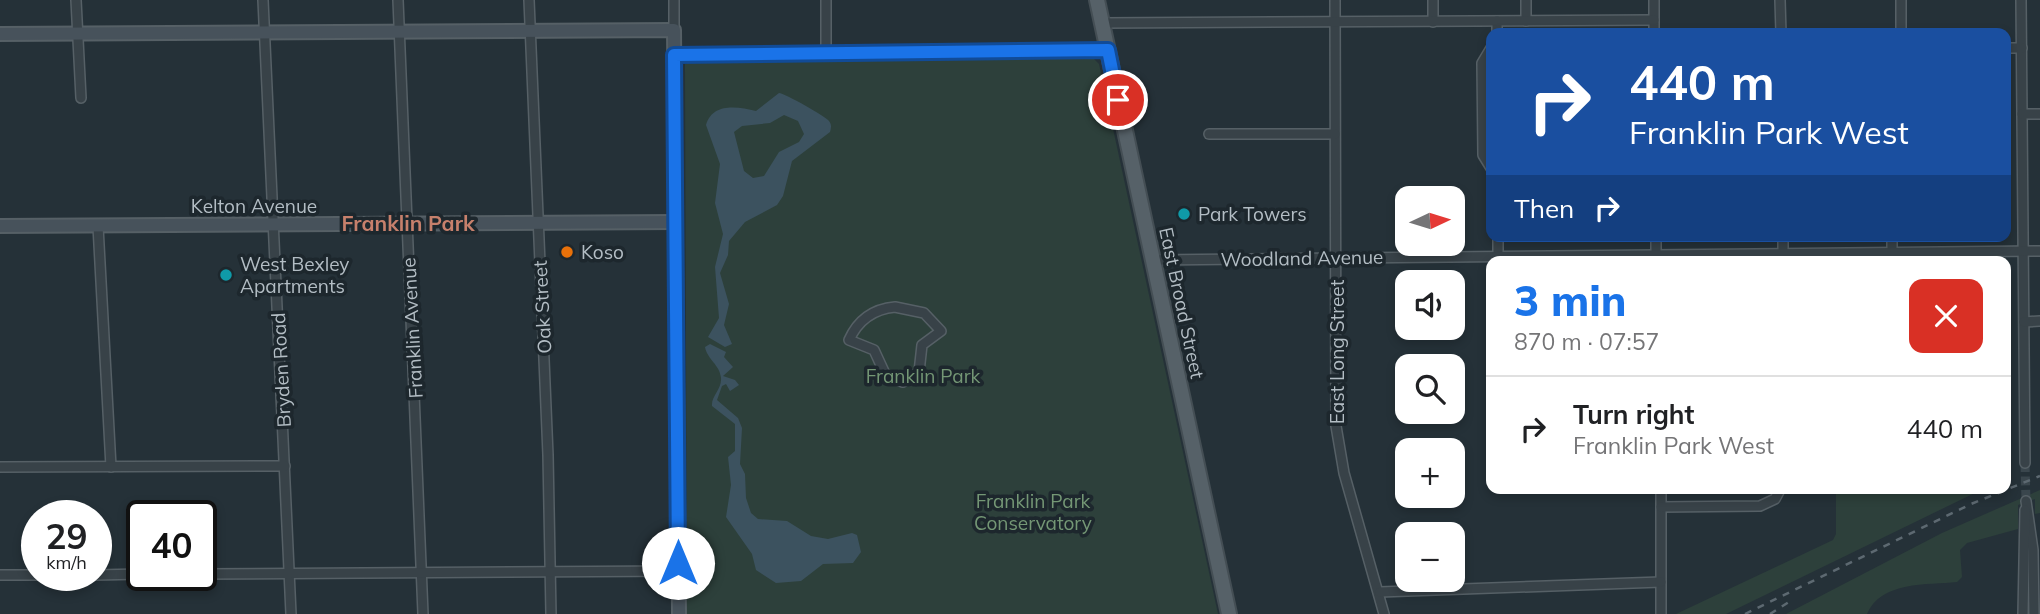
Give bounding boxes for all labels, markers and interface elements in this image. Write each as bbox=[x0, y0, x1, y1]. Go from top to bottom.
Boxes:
text: 440 m bbox=[1629, 51, 1775, 112]
icon: right bbox=[1514, 56, 1605, 147]
pin bbox=[1088, 70, 1148, 130]
icon: arrive bbox=[1099, 81, 1137, 119]
text: Franklin Park West bbox=[1629, 112, 1909, 152]
north arrow bbox=[1395, 186, 1465, 256]
map controls bbox=[1395, 186, 1465, 592]
icon: right bbox=[1588, 189, 1626, 227]
text: Then bbox=[1514, 192, 1574, 225]
street label: Kelton Avenue bbox=[191, 194, 317, 218]
place label: Park Towers bbox=[1198, 202, 1307, 226]
marker: Park Towers bbox=[1176, 206, 1192, 222]
district label: Franklin Park bbox=[342, 210, 475, 236]
street label: East Broad Street bbox=[1154, 225, 1210, 381]
place label: Koso bbox=[581, 240, 624, 264]
marker: Koso bbox=[559, 244, 575, 260]
street label: Woodland Avenue bbox=[1220, 245, 1384, 271]
place label: West Bexley Apartments bbox=[240, 252, 349, 298]
street label: Franklin Avenue bbox=[396, 257, 428, 399]
street label: Oak Street bbox=[528, 259, 556, 354]
marker: West Bexley Apartments bbox=[218, 267, 234, 283]
button: sound bbox=[1395, 270, 1465, 340]
text: 3 min bbox=[1514, 274, 1627, 327]
street label: East Long Street bbox=[1325, 279, 1349, 424]
button: close bbox=[1909, 279, 1983, 353]
street label: Bryden Road bbox=[266, 312, 296, 428]
text: 870 m · 07:57 bbox=[1514, 327, 1659, 356]
button: search bbox=[1395, 354, 1465, 424]
park label: Franklin Park bbox=[866, 364, 981, 388]
text: Turn right bbox=[1573, 398, 1694, 431]
icon: right bbox=[1514, 410, 1552, 448]
text: 440 m bbox=[1907, 412, 1983, 445]
text: Franklin Park West bbox=[1573, 431, 1774, 460]
button: + bbox=[1395, 438, 1465, 508]
park label: Franklin Park Conservatory bbox=[974, 489, 1092, 535]
speed limit sign: 40 bbox=[126, 500, 217, 591]
text: 29 bbox=[45, 514, 88, 558]
button: − bbox=[1395, 522, 1465, 592]
position arrow bbox=[641, 526, 715, 600]
text: km/h bbox=[46, 551, 87, 574]

